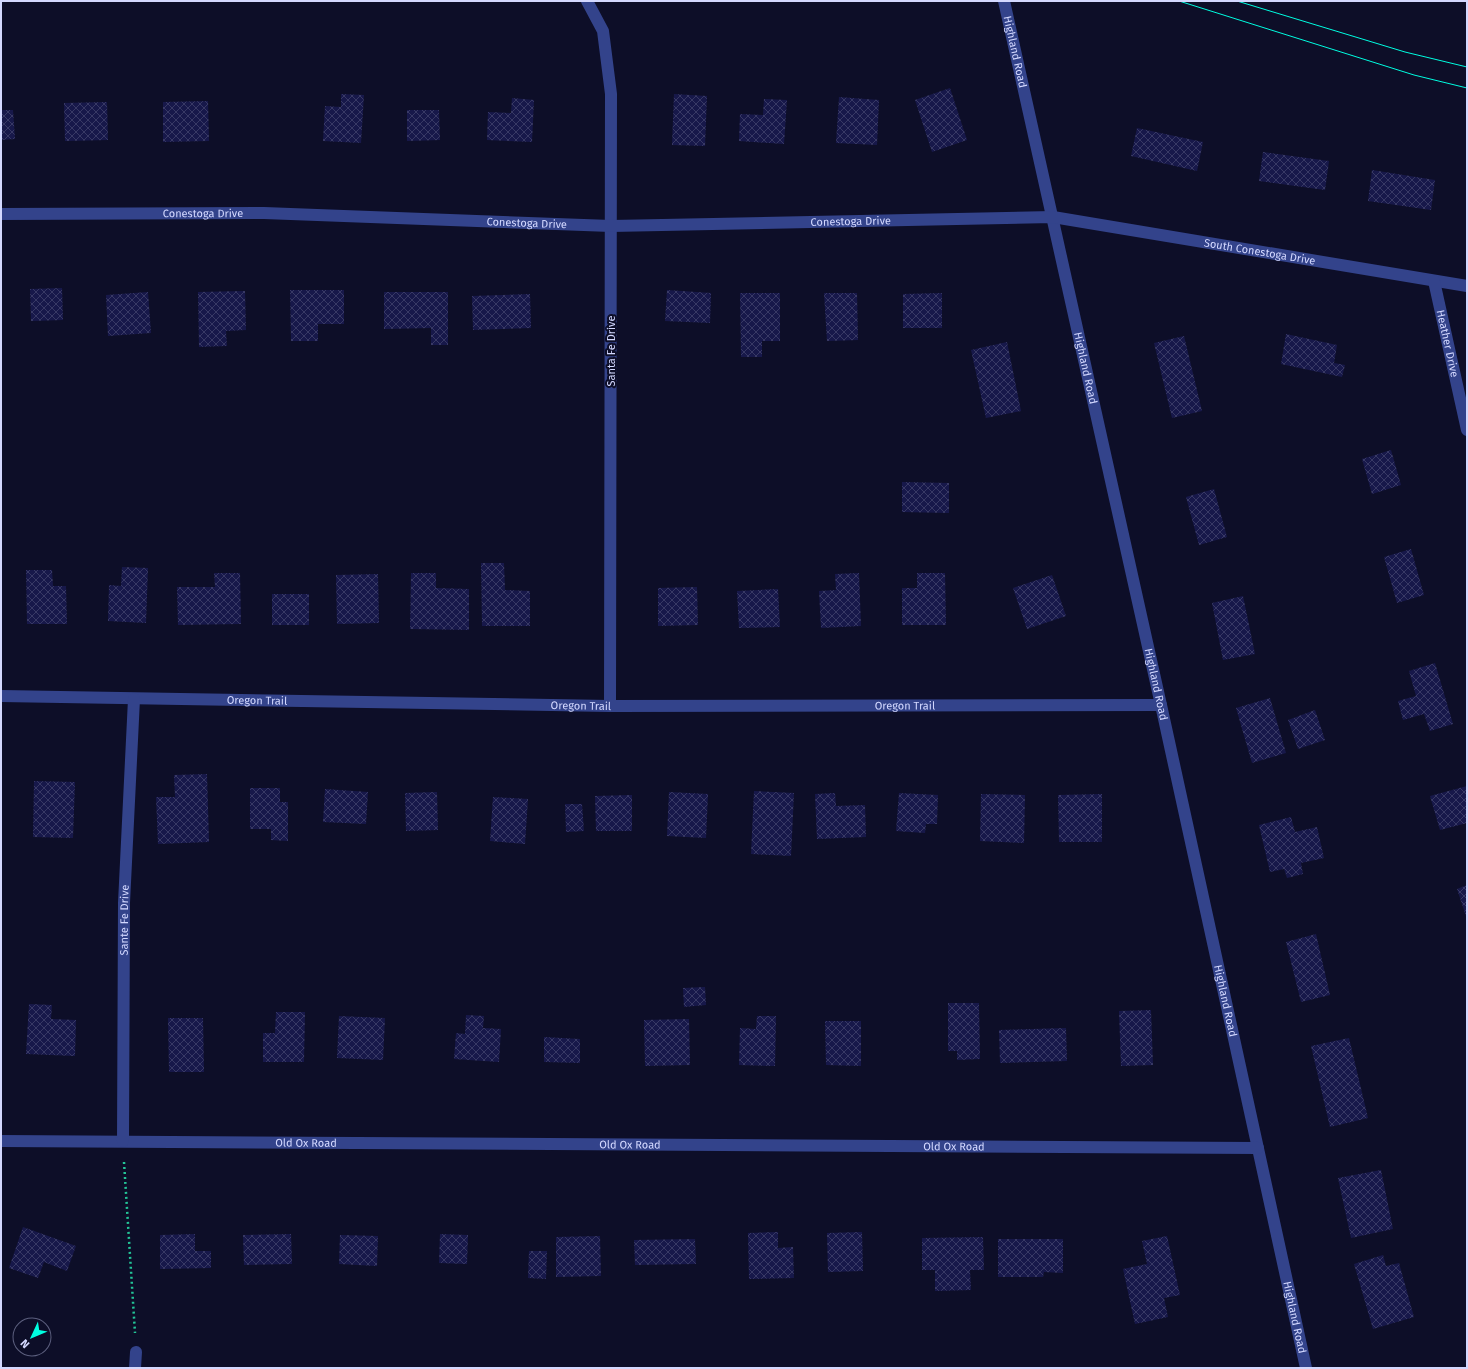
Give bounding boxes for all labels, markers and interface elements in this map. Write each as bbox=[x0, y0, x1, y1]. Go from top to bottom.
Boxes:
street label: Highland Road bbox=[1001, 15, 1029, 89]
street label: Conestoga Drive bbox=[163, 207, 243, 220]
street label: Conestoga Drive bbox=[810, 214, 891, 229]
street label: Conestoga Drive bbox=[486, 215, 567, 231]
street label: South Conestoga Drive bbox=[1203, 236, 1316, 268]
street label: Heather Drive bbox=[1434, 309, 1461, 379]
street label: Santa Fe Drive bbox=[605, 316, 618, 386]
street label: Highland Road bbox=[1071, 331, 1100, 405]
street label: Highland Road bbox=[1142, 647, 1170, 721]
street label: Oregon Trail bbox=[227, 694, 287, 708]
street label: Oregon Trail bbox=[551, 699, 611, 713]
street label: Oregon Trail bbox=[875, 699, 935, 713]
street label: Sante Fe Drive bbox=[118, 884, 132, 956]
street label: Highland Road bbox=[1211, 964, 1239, 1038]
street label: Old Ox Road bbox=[275, 1137, 337, 1150]
street label: Old Ox Road bbox=[599, 1138, 661, 1152]
street label: Old Ox Road bbox=[923, 1140, 985, 1153]
street label: Highland Road bbox=[1280, 1280, 1309, 1355]
north arrow bbox=[12, 1317, 52, 1357]
text: N bbox=[18, 1336, 32, 1351]

